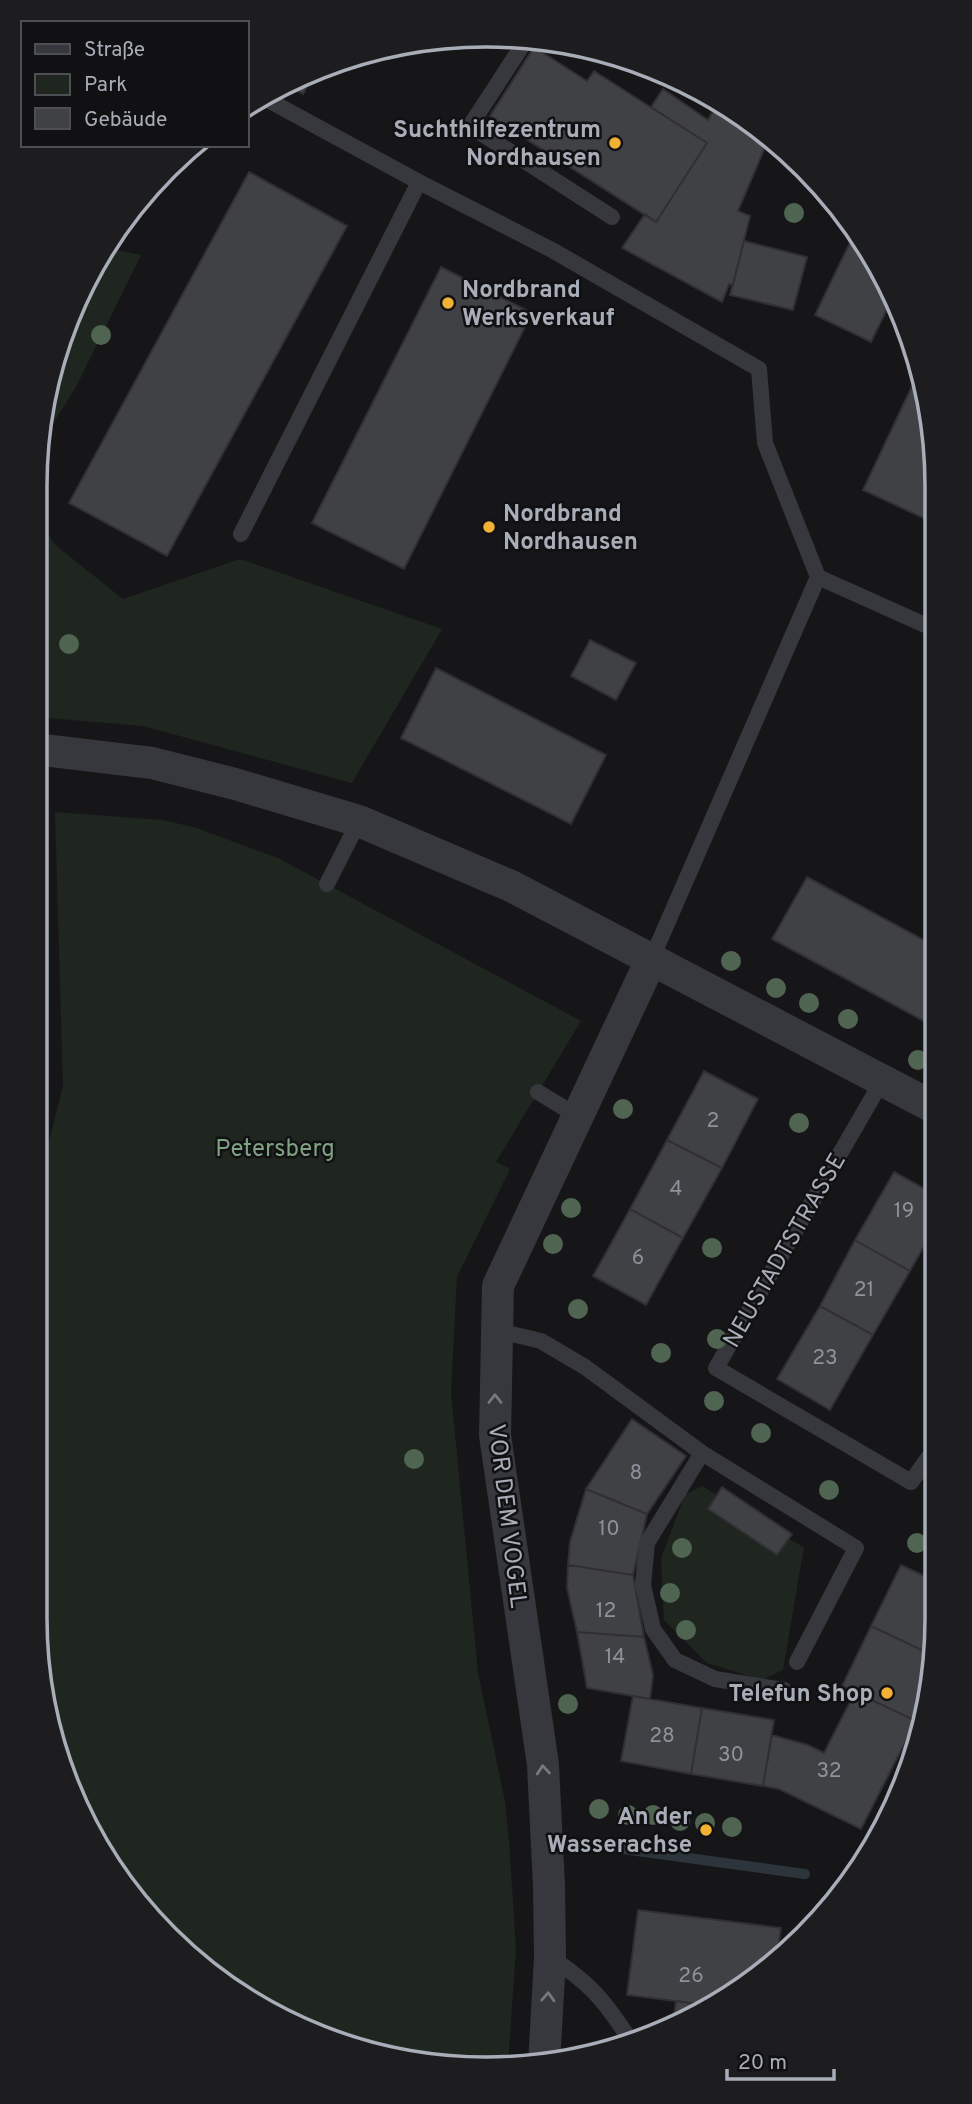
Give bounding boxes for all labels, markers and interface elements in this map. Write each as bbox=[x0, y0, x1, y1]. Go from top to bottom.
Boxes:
legend bbox=[21, 21, 248, 147]
text: Straße bbox=[84, 37, 145, 64]
text: Park bbox=[84, 72, 127, 99]
text: Gebäude bbox=[84, 107, 167, 134]
place label: Suchthilfezentrum Nordhausen bbox=[393, 116, 601, 174]
marker: Suchthilfezentrum Nordhausen bbox=[607, 135, 623, 151]
place label: Nordbrand Werksverkauf bbox=[462, 276, 615, 334]
marker: Nordbrand Werksverkauf bbox=[440, 295, 456, 311]
place label: Nordbrand Nordhausen bbox=[503, 500, 638, 558]
marker: Nordbrand Nordhausen bbox=[481, 519, 497, 535]
house number: 2 bbox=[707, 1108, 719, 1135]
park label: Petersberg bbox=[215, 1135, 335, 1165]
street label: NEUSTADTSTRASSE bbox=[718, 1148, 854, 1354]
house number: 4 bbox=[669, 1176, 683, 1203]
house number: 19 bbox=[894, 1198, 914, 1225]
house number: 6 bbox=[632, 1245, 644, 1272]
house number: 21 bbox=[854, 1277, 874, 1304]
house number: 23 bbox=[812, 1345, 838, 1372]
one-way arrow bbox=[487, 1393, 503, 1403]
street label: VOR DEM VOGEL bbox=[480, 1422, 532, 1610]
house number: 8 bbox=[630, 1460, 642, 1487]
house number: 10 bbox=[598, 1516, 620, 1543]
house number: 12 bbox=[596, 1598, 616, 1625]
house number: 14 bbox=[605, 1644, 625, 1671]
place label: Telefun Shop bbox=[728, 1680, 873, 1710]
marker: Telefun Shop bbox=[879, 1685, 895, 1701]
house number: 28 bbox=[649, 1723, 675, 1750]
house number: 30 bbox=[718, 1742, 744, 1769]
house number: 32 bbox=[816, 1758, 842, 1785]
one-way arrow bbox=[536, 1764, 551, 1775]
place label: An der Wasserachse bbox=[547, 1803, 692, 1861]
marker: An der Wasserachse bbox=[698, 1822, 714, 1838]
house number: 26 bbox=[678, 1963, 704, 1990]
one-way arrow bbox=[540, 1991, 555, 2002]
scale bar bbox=[727, 2038, 834, 2082]
text: 20 m bbox=[738, 2050, 787, 2077]

